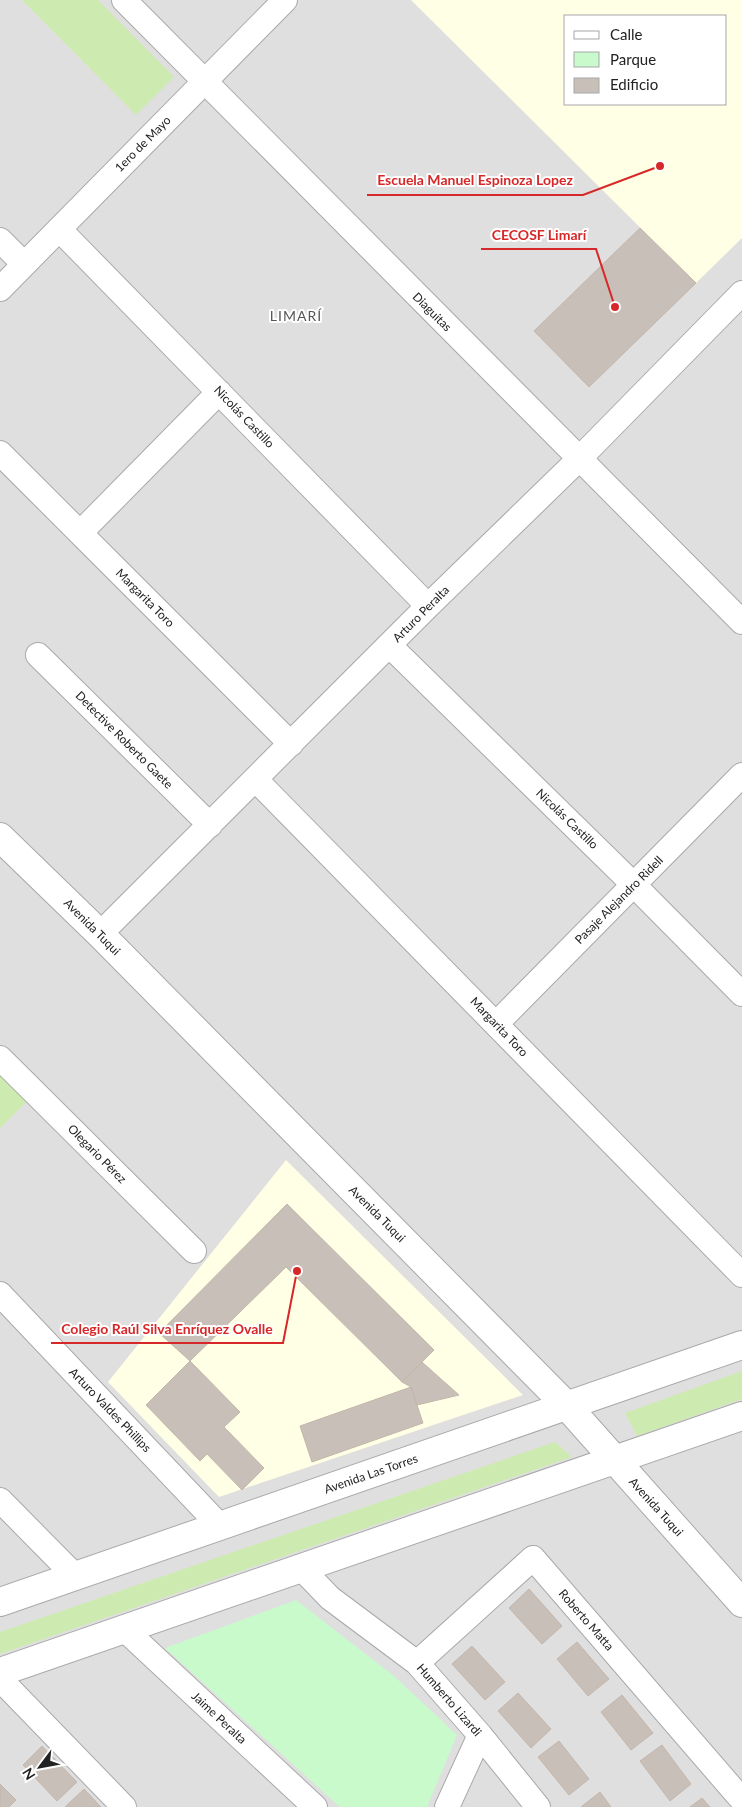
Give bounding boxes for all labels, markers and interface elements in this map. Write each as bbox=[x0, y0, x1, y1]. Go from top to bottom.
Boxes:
legend bbox=[564, 15, 727, 105]
text: Calle bbox=[610, 25, 643, 43]
text: Parque bbox=[610, 50, 656, 68]
text: Edificio bbox=[610, 75, 658, 93]
street label: 1ero de Mayo bbox=[112, 112, 174, 175]
callout: Escuela Manuel Espinoza Lopez bbox=[367, 166, 583, 195]
text: Escuela Manuel Espinoza Lopez bbox=[377, 171, 573, 188]
callout: CECOSF Limarí bbox=[481, 220, 596, 249]
text: CECOSF Limarí bbox=[492, 226, 588, 243]
street label: Diaguitas bbox=[410, 289, 455, 334]
district label: LIMARÍ bbox=[270, 307, 322, 324]
street label: Nicolás Castillo bbox=[211, 382, 278, 451]
street label: Margarita Toro bbox=[113, 565, 178, 630]
street label: Arturo Peralta bbox=[389, 582, 452, 645]
street label: Detective Roberto Gaete bbox=[73, 688, 176, 791]
street label: Nicolás Castillo bbox=[533, 785, 602, 852]
street label: Pasaje Alejandro Ridell bbox=[571, 852, 666, 947]
street label: Avenida Tuqui bbox=[61, 895, 124, 958]
street label: Margarita Toro bbox=[467, 994, 532, 1060]
street label: Olegario Pérez bbox=[65, 1121, 130, 1187]
street label: Avenida Tuqui bbox=[346, 1182, 409, 1245]
callout: Colegio Raúl Silva Enríquez Ovalle bbox=[51, 1314, 283, 1343]
text: Colegio Raúl Silva Enríquez Ovalle bbox=[61, 1320, 273, 1337]
street label: Arturo Valdes Phillips bbox=[66, 1364, 155, 1455]
street label: Avenida Las Torres bbox=[322, 1451, 420, 1497]
street label: Avenida Tuqui bbox=[626, 1474, 687, 1539]
street label: Roberto Matta bbox=[556, 1586, 617, 1653]
street label: Humberto Lizardi bbox=[414, 1660, 485, 1739]
street label: Jaime Peralta bbox=[189, 1688, 250, 1747]
north arrow bbox=[15, 1742, 65, 1792]
text: N bbox=[18, 1765, 39, 1783]

